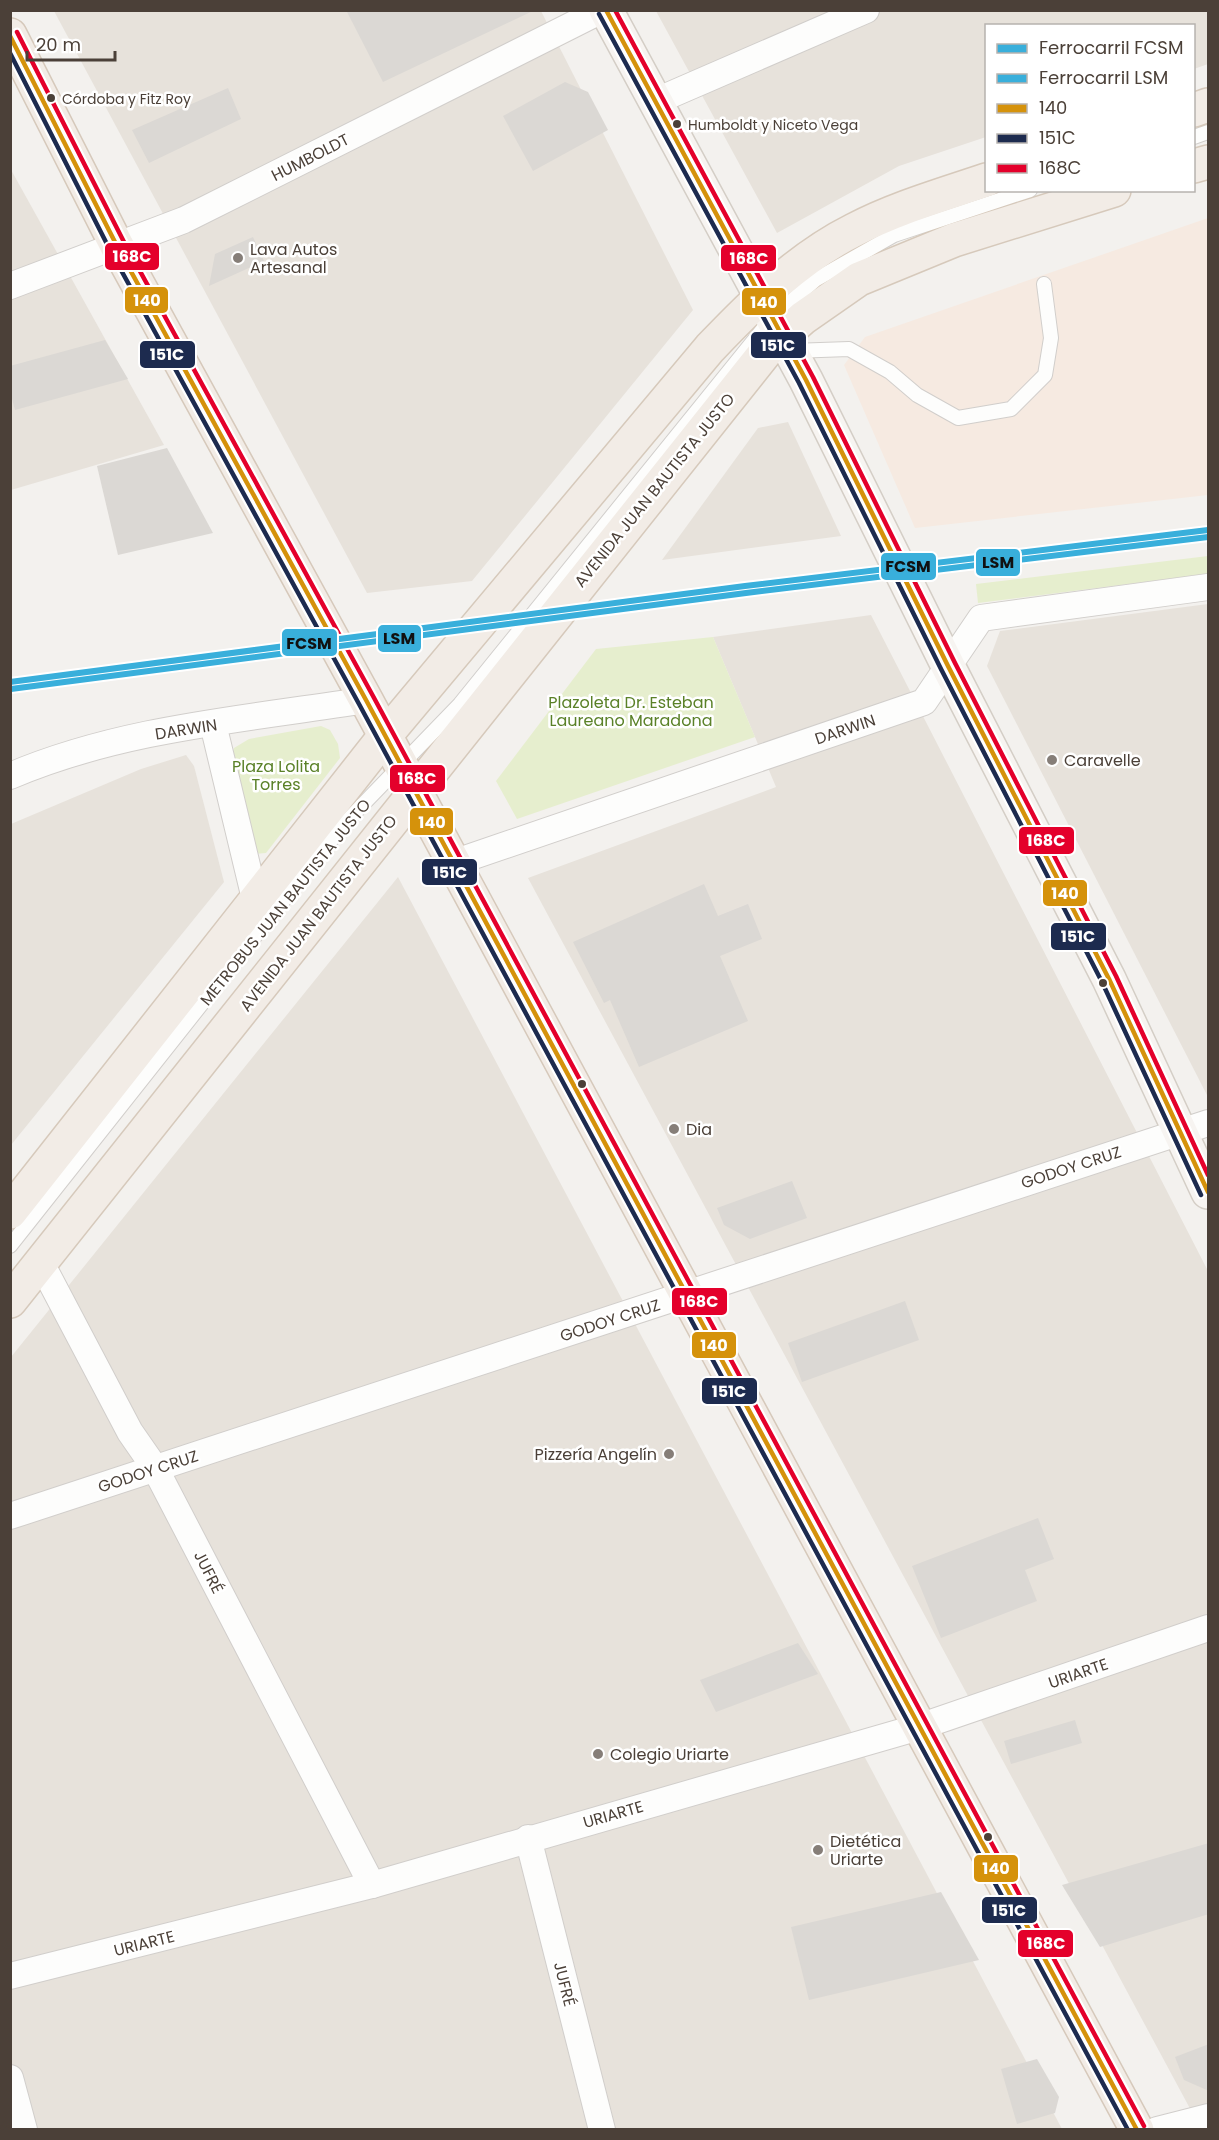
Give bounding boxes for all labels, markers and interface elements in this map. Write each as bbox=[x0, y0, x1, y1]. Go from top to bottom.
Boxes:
scale bar bbox=[27, 24, 116, 62]
legend bbox=[985, 24, 1195, 192]
text: 20 m bbox=[36, 32, 81, 57]
text: Ferrocarril FCSM bbox=[1039, 35, 1183, 60]
text: Ferrocarril LSM bbox=[1039, 65, 1168, 90]
place label: Córdoba y Fitz Roy bbox=[62, 89, 191, 109]
marker: Córdoba y Fitz Roy bbox=[45, 92, 57, 104]
text: 140 bbox=[1039, 95, 1067, 120]
place label: Humboldt y Niceto Vega bbox=[688, 115, 858, 135]
marker: Humboldt y Niceto Vega bbox=[671, 118, 683, 130]
text: 151C bbox=[1039, 125, 1076, 150]
street label: HUMBOLDT bbox=[267, 128, 354, 187]
text: 168C bbox=[1039, 155, 1081, 180]
place label: Lava Autos Artesanal bbox=[250, 238, 337, 279]
line badge: 168C bbox=[104, 242, 160, 271]
line badge: 168C bbox=[720, 244, 777, 272]
text: 168C bbox=[113, 245, 151, 268]
text: 168C bbox=[730, 247, 768, 270]
marker: Lava Autos Artesanal bbox=[231, 251, 245, 265]
line badge: 140 bbox=[124, 286, 169, 314]
line badge: 140 bbox=[741, 287, 787, 316]
text: 140 bbox=[133, 289, 161, 312]
text: 140 bbox=[750, 291, 778, 314]
line badge: 151C bbox=[750, 331, 807, 359]
text: 151C bbox=[761, 334, 795, 357]
line badge: 151C bbox=[139, 340, 196, 369]
text: 151C bbox=[150, 343, 184, 366]
street label: AVENIDA JUAN BAUTISTA JUSTO bbox=[569, 388, 740, 592]
line badge: LSM bbox=[975, 548, 1021, 577]
text: LSM bbox=[982, 551, 1014, 574]
line badge: FCSM bbox=[880, 552, 937, 581]
text: FCSM bbox=[885, 555, 931, 578]
line badge: LSM bbox=[377, 624, 422, 653]
text: LSM bbox=[383, 627, 415, 650]
line badge: FCSM bbox=[281, 628, 338, 657]
text: FCSM bbox=[286, 632, 332, 655]
park label: Plazoleta Dr. Esteban Laureano Maradona bbox=[548, 691, 714, 732]
street label: DARWIN bbox=[812, 708, 879, 751]
street label: DARWIN bbox=[153, 713, 219, 746]
place label: Caravelle bbox=[1064, 749, 1141, 772]
marker: Caravelle bbox=[1045, 753, 1059, 767]
park label: Plaza Lolita Torres bbox=[232, 755, 320, 796]
line badge: 168C bbox=[389, 764, 446, 793]
text: 168C bbox=[398, 767, 436, 790]
street label: METROBUS JUAN BAUTISTA JUSTO bbox=[195, 794, 376, 1011]
line badge: 140 bbox=[409, 807, 454, 836]
street label: AVENIDA JUAN BAUTISTA JUSTO bbox=[234, 810, 403, 1017]
text: 140 bbox=[418, 811, 446, 834]
line badge: 168C bbox=[1018, 826, 1075, 855]
text: 168C bbox=[1027, 829, 1065, 852]
line badge: 151C bbox=[421, 858, 478, 886]
text: 151C bbox=[433, 861, 467, 884]
line badge: 140 bbox=[1042, 879, 1088, 907]
text: 140 bbox=[1051, 882, 1079, 905]
line badge: 151C bbox=[1050, 922, 1107, 951]
text: 151C bbox=[1061, 925, 1095, 948]
unlabelled marker bbox=[1097, 977, 1109, 989]
unlabelled marker bbox=[576, 1078, 588, 1090]
place label: Dia bbox=[686, 1118, 712, 1141]
marker: Dia bbox=[667, 1122, 681, 1136]
street label: GODOY CRUZ bbox=[1018, 1140, 1124, 1194]
line badge: 168C bbox=[671, 1287, 728, 1316]
text: 168C bbox=[680, 1290, 718, 1313]
street label: GODOY CRUZ bbox=[557, 1293, 663, 1347]
line badge: 140 bbox=[691, 1331, 737, 1359]
text: 140 bbox=[700, 1334, 728, 1357]
line badge: 151C bbox=[701, 1377, 758, 1405]
text: 151C bbox=[712, 1380, 746, 1403]
place label: Pizzería Angelín bbox=[534, 1443, 657, 1466]
street label: GODOY CRUZ bbox=[95, 1444, 201, 1498]
marker: Pizzería Angelín bbox=[662, 1447, 676, 1461]
street label: JUFRÉ bbox=[188, 1547, 229, 1598]
street label: URIARTE bbox=[1045, 1653, 1111, 1694]
place label: Colegio Uriarte bbox=[610, 1743, 729, 1766]
marker: Colegio Uriarte bbox=[591, 1747, 605, 1761]
street label: URIARTE bbox=[580, 1795, 646, 1834]
place label: Dietética Uriarte bbox=[830, 1830, 901, 1871]
unlabelled marker bbox=[982, 1831, 994, 1843]
marker: Dietética Uriarte bbox=[811, 1843, 825, 1857]
line badge: 140 bbox=[973, 1854, 1019, 1883]
text: 140 bbox=[982, 1857, 1010, 1880]
line badge: 151C bbox=[981, 1896, 1038, 1924]
text: 151C bbox=[992, 1899, 1026, 1922]
street label: URIARTE bbox=[111, 1925, 177, 1962]
line badge: 168C bbox=[1017, 1929, 1074, 1958]
text: 168C bbox=[1027, 1932, 1065, 1955]
street label: JUFRÉ bbox=[548, 1959, 581, 2009]

